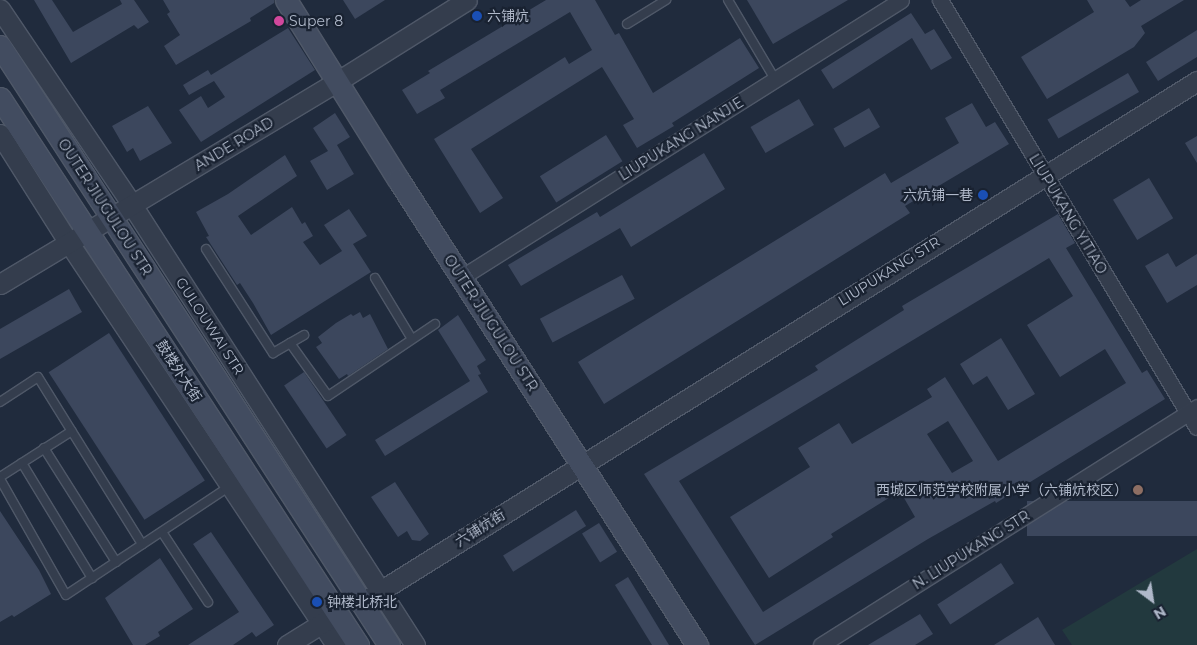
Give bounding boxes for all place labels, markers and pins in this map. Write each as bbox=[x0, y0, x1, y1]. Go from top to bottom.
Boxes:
place label: 六铺炕 bbox=[487, 8, 529, 24]
marker: 六铺炕 bbox=[471, 10, 483, 22]
place label: Super 8 bbox=[289, 13, 343, 29]
marker: Super 8 bbox=[273, 15, 285, 27]
place label: 六炕铺一巷 bbox=[903, 187, 973, 203]
marker: 六炕铺一巷 bbox=[977, 189, 989, 201]
place label: 西城区师范学校附属小学（六铺炕校区） bbox=[876, 482, 1128, 498]
marker: 西城区师范学校附属小学（六铺炕校区） bbox=[1132, 484, 1144, 496]
place label: 钟楼北桥北 bbox=[327, 594, 397, 610]
marker: 钟楼北桥北 bbox=[311, 596, 323, 608]

